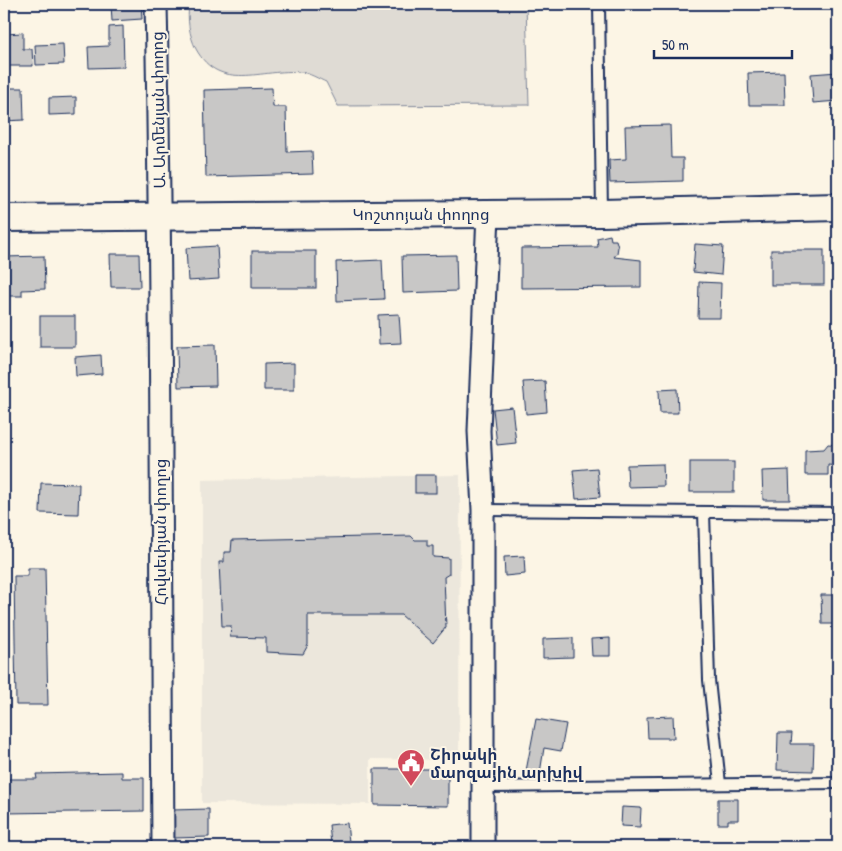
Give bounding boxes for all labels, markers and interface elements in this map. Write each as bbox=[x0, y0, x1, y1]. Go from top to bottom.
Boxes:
scale bar bbox=[654, 28, 792, 60]
street label: Ա. Արմենյան փողոց bbox=[146, 31, 170, 189]
text: 50 m bbox=[662, 34, 689, 55]
street label: Կոշտոյան փողոց bbox=[353, 203, 489, 225]
street label: Հովսեփյան փողոց bbox=[149, 459, 171, 605]
place label: Շիրակի մարզային արխիվ bbox=[430, 743, 585, 783]
public building icon: Շիրակի մարզային արխիվ bbox=[396, 748, 426, 787]

